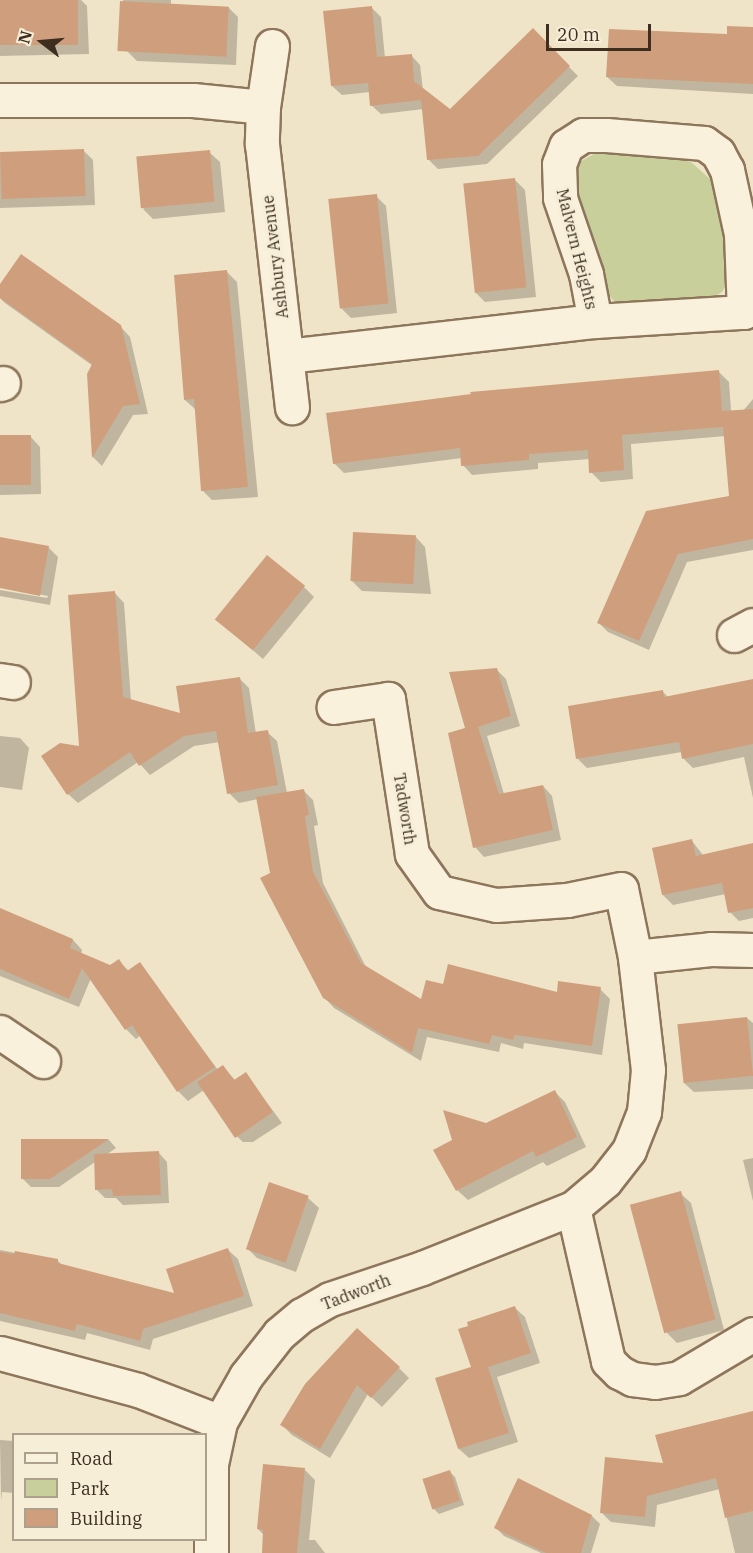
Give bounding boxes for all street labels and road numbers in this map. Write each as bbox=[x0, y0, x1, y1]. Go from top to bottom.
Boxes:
street label: Malvern Heights bbox=[553, 187, 601, 311]
street label: Ashbury Avenue bbox=[258, 194, 292, 320]
street label: Tadworth bbox=[390, 772, 420, 846]
street label: Tadworth bbox=[319, 1270, 393, 1314]

